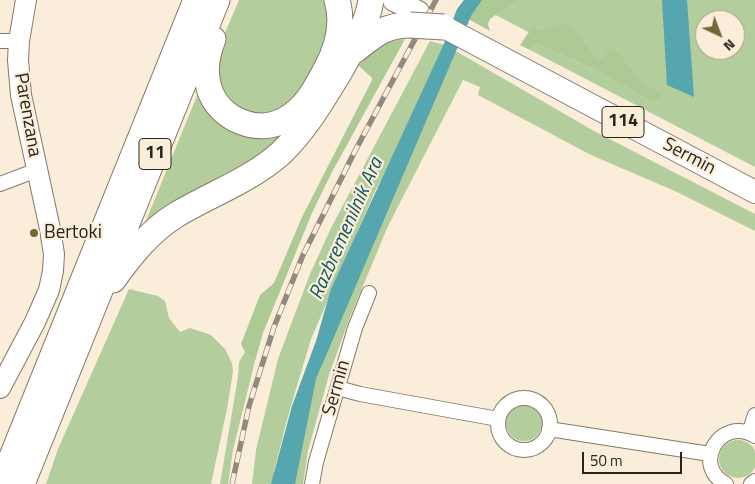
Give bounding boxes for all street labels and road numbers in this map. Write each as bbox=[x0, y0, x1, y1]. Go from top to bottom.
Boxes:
street label: Parenzana bbox=[8, 71, 46, 159]
road number: 114 bbox=[602, 106, 644, 138]
street label: Sermin bbox=[659, 134, 719, 180]
road number: 11 bbox=[139, 138, 171, 170]
street label: Sermin bbox=[318, 358, 356, 418]

